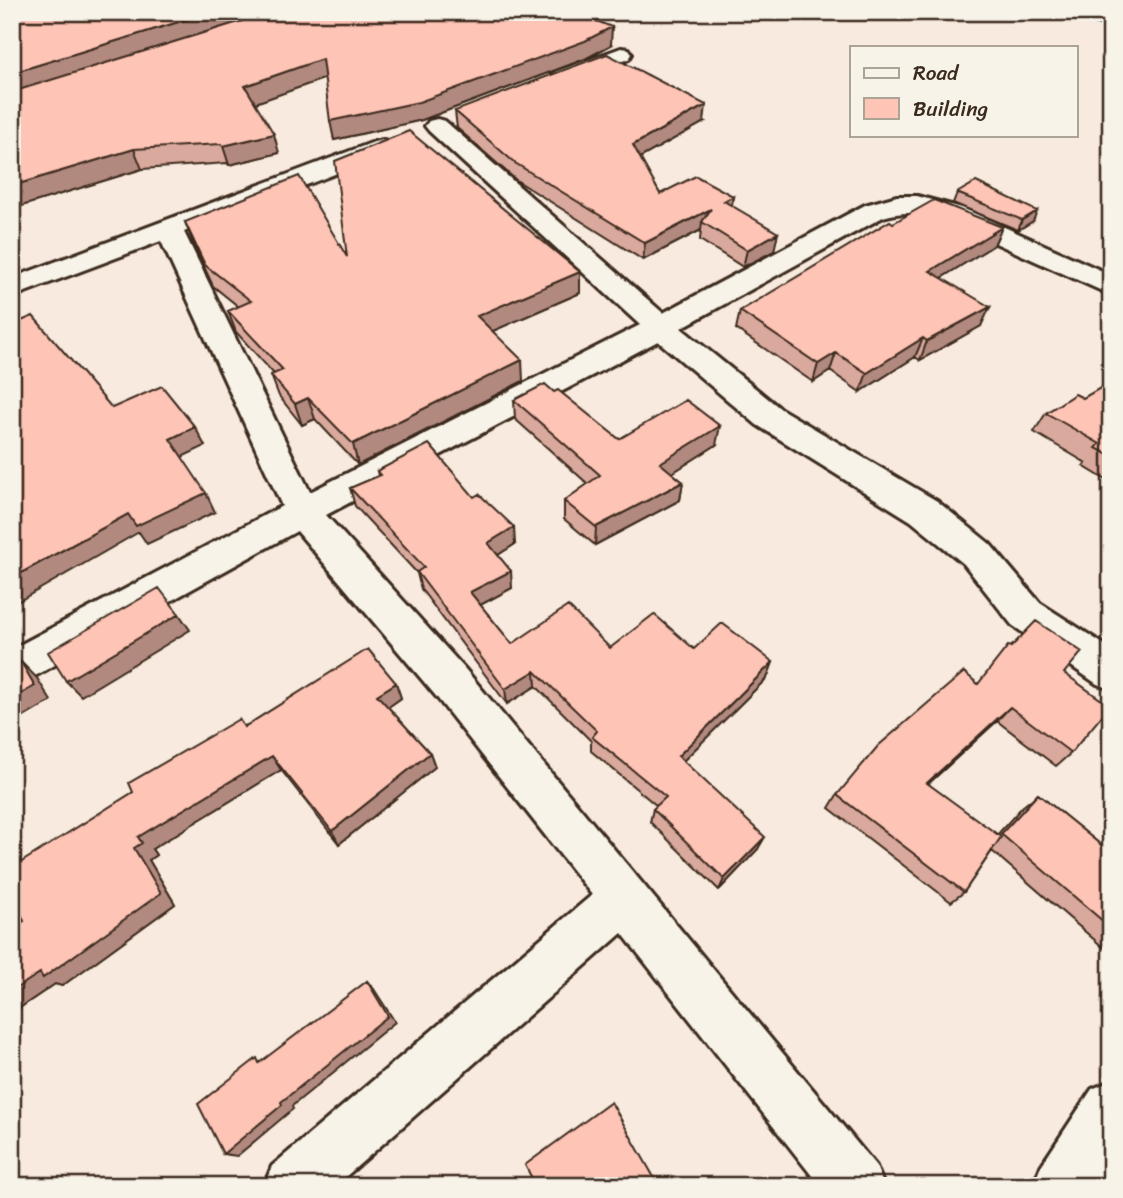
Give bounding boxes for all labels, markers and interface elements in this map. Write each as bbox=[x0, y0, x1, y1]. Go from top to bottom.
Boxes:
legend bbox=[850, 46, 1078, 136]
text: Road bbox=[913, 54, 960, 92]
text: Building bbox=[913, 90, 989, 128]

